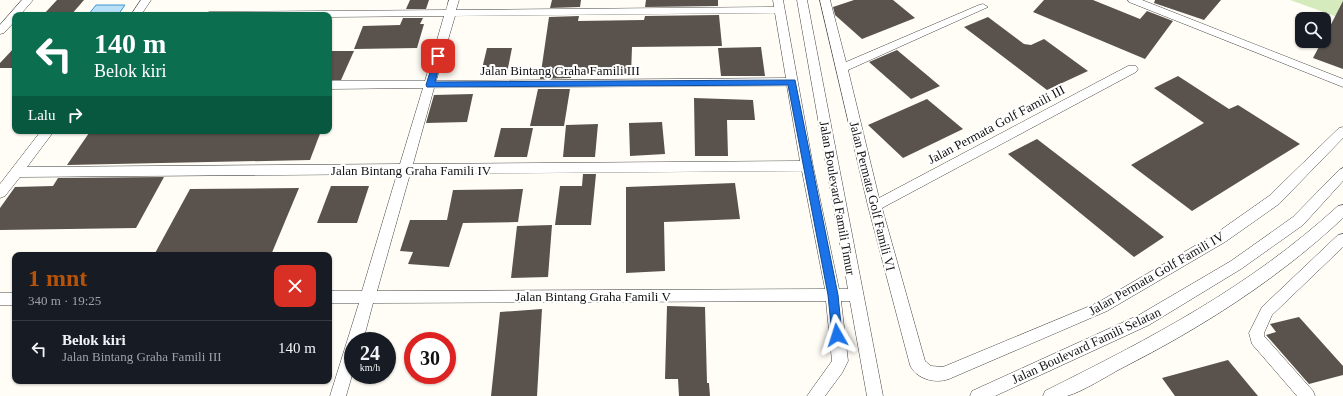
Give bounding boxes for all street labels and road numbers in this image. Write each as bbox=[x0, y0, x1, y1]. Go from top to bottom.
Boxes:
street label: Jalan Bintang Graha Famili III bbox=[480, 63, 640, 78]
street label: Jalan Permata Golf Famili III bbox=[925, 82, 1067, 167]
street label: Jalan Boulevard Famili Timur bbox=[817, 120, 859, 277]
street label: Jalan Permata Golf Famili VI bbox=[847, 120, 898, 272]
street label: Jalan Bintang Graha Famili IV bbox=[331, 163, 492, 178]
street label: Jalan Permata Golf Famili IV bbox=[1086, 228, 1227, 318]
street label: Jalan Bintang Graha Famili V bbox=[515, 289, 671, 304]
street label: Jalan Boulevard Famili Selatan bbox=[1009, 304, 1164, 387]

